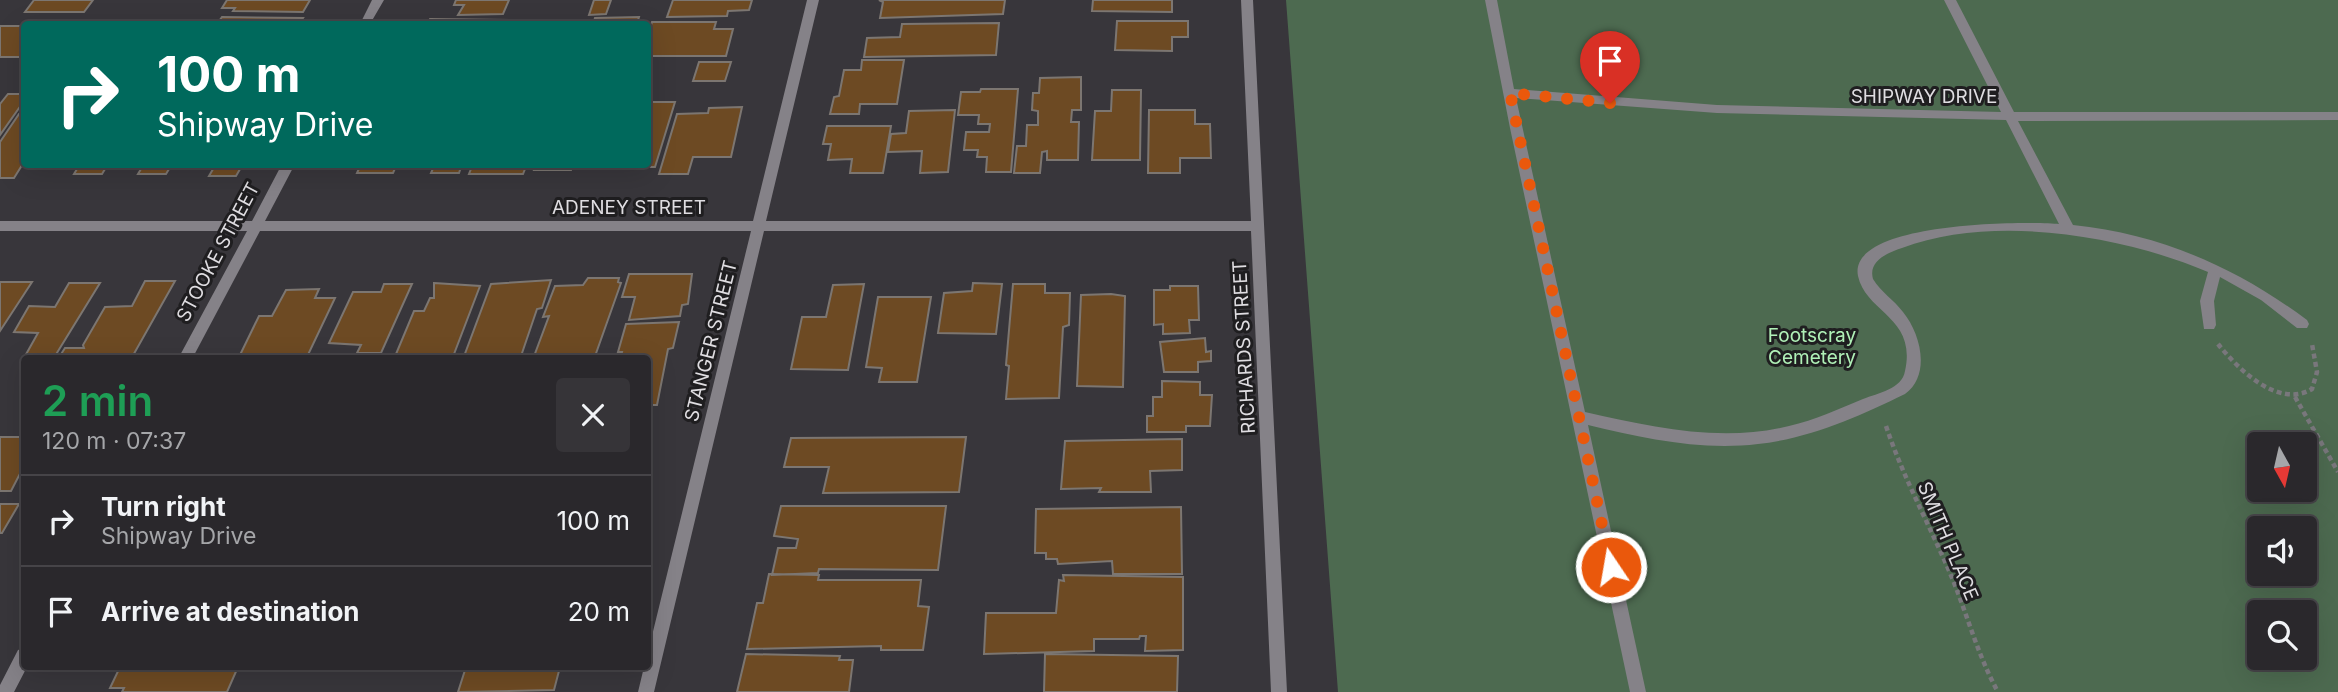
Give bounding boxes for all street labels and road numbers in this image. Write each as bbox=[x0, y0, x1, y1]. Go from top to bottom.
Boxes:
street label: SHIPWAY DRIVE bbox=[1851, 85, 1997, 108]
street label: STOOKE STREET bbox=[172, 178, 264, 326]
street label: ADENEY STREET bbox=[552, 196, 706, 219]
street label: STANGER STREET bbox=[680, 258, 742, 424]
street label: RICHARDS STREET bbox=[1228, 260, 1260, 434]
street label: SMITH PLACE bbox=[1913, 478, 1983, 604]

